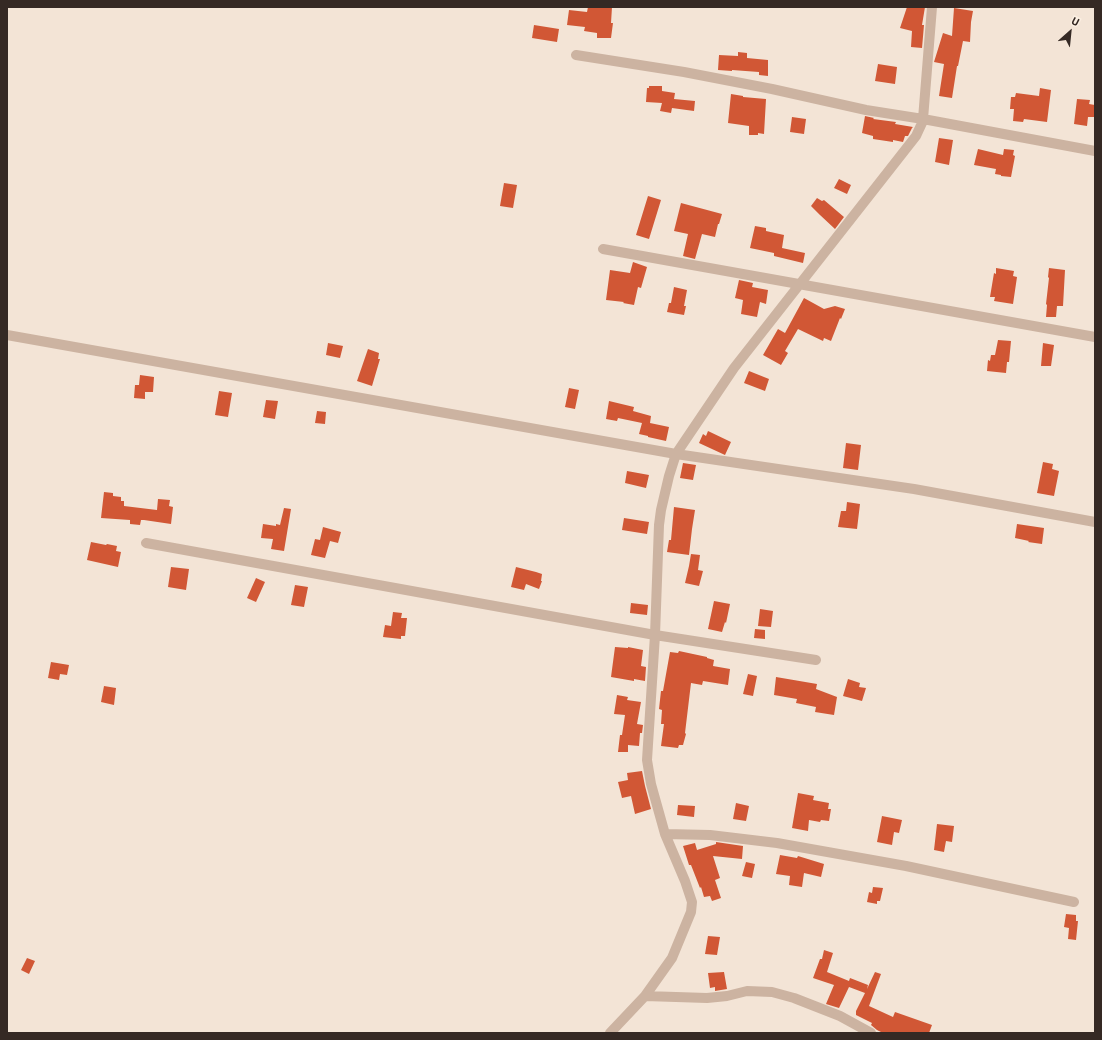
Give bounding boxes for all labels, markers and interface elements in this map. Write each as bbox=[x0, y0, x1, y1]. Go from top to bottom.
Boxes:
north arrow bbox=[1050, 12, 1090, 52]
text: U bbox=[1069, 13, 1082, 30]

